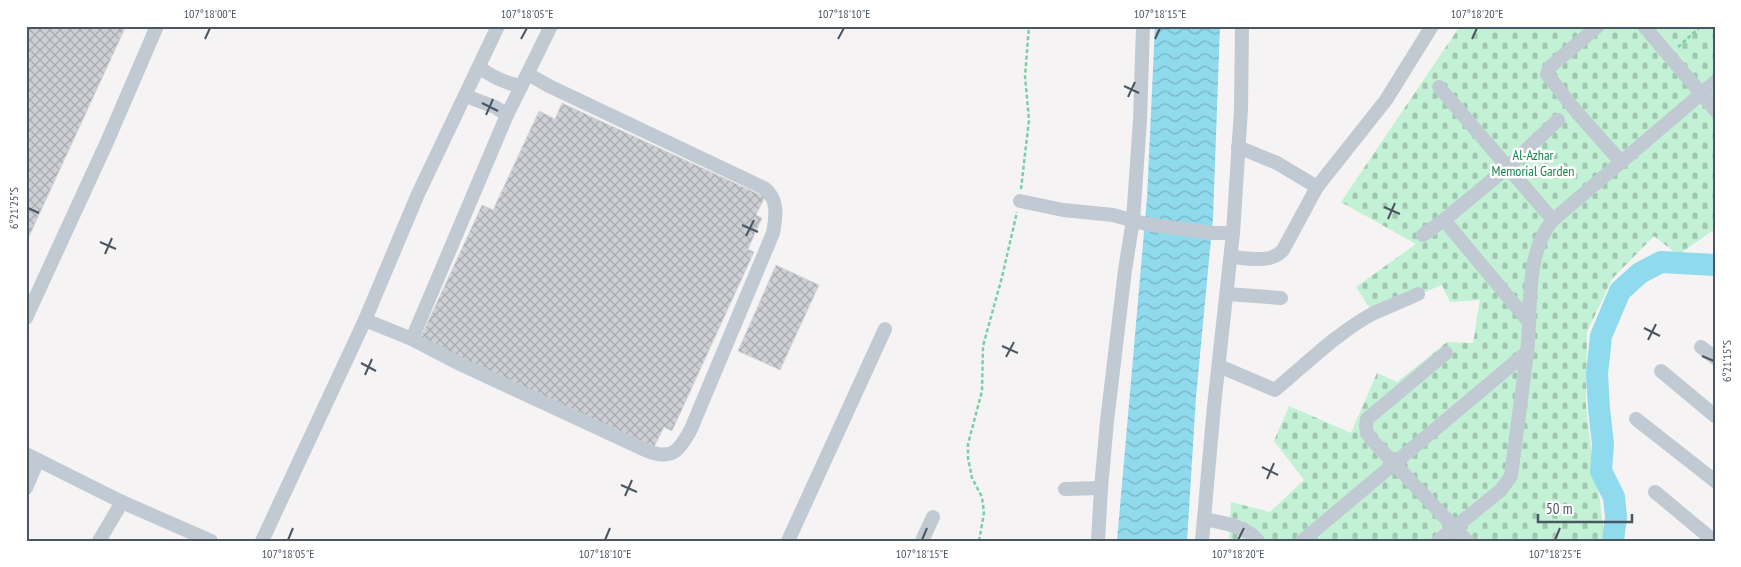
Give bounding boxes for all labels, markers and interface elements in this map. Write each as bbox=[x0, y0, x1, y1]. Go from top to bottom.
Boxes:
text: 107°18'00"E bbox=[184, 6, 236, 21]
text: 107°18'05"E bbox=[501, 6, 553, 21]
text: 107°18'10"E bbox=[818, 6, 870, 21]
text: 107°18'15"E bbox=[1134, 6, 1186, 21]
text: 107°18'20"E bbox=[1451, 6, 1503, 21]
park label: Al-Azhar Memorial Garden bbox=[1492, 146, 1574, 180]
text: 6°21'25"S bbox=[6, 187, 21, 229]
text: 6°21'15"S bbox=[1719, 340, 1734, 382]
scale bar bbox=[1538, 492, 1632, 524]
text: 50 m bbox=[1546, 499, 1572, 518]
text: 107°18'05"E bbox=[262, 546, 314, 561]
text: 107°18'10"E bbox=[579, 546, 631, 561]
text: 107°18'15"E bbox=[896, 546, 948, 561]
text: 107°18'20"E bbox=[1212, 546, 1264, 561]
text: 107°18'25"E bbox=[1529, 546, 1581, 561]

